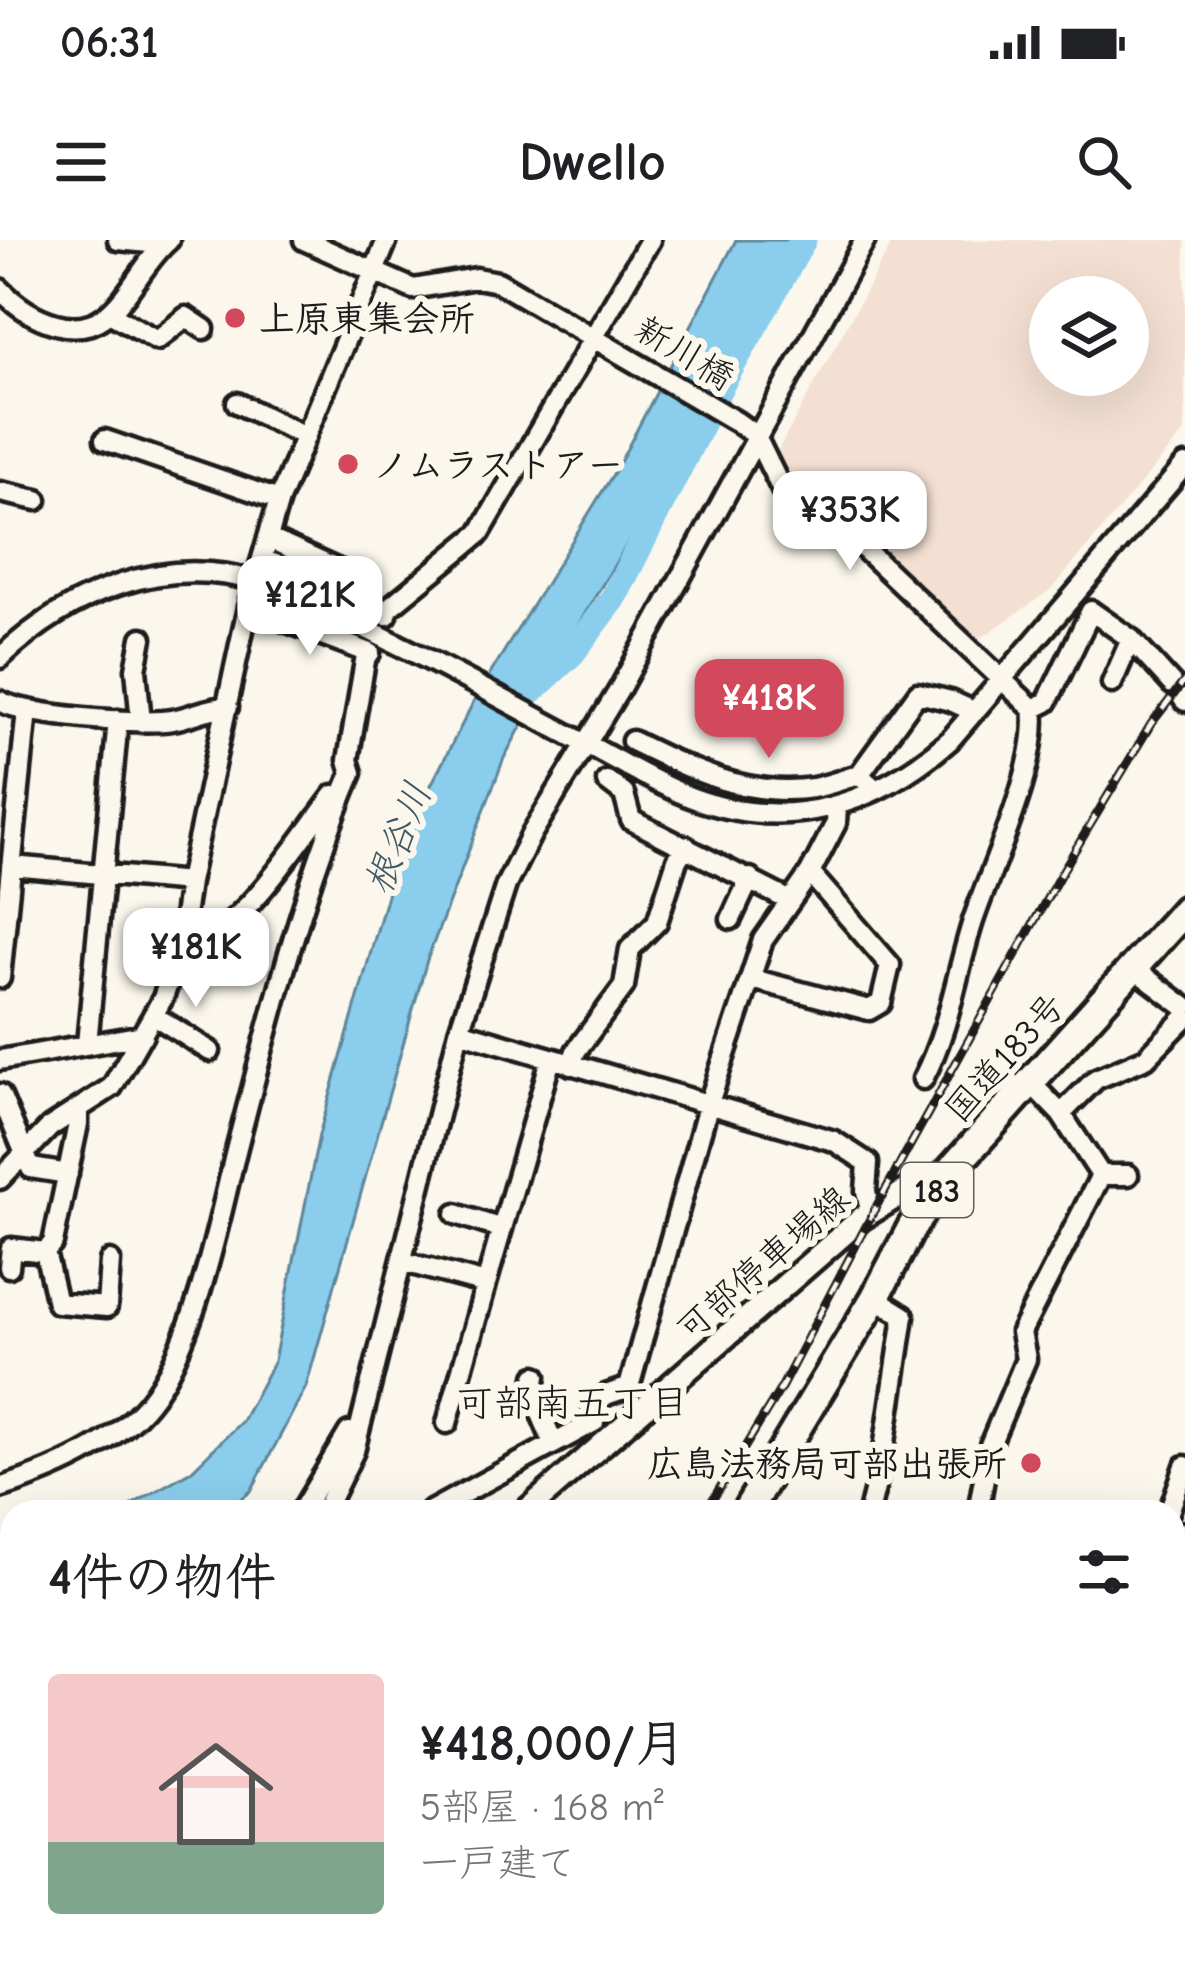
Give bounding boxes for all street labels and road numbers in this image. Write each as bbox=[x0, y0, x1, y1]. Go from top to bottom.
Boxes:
street label: 新川橋 bbox=[627, 308, 741, 399]
street label: 国道183号 bbox=[937, 985, 1074, 1131]
road number: 183 bbox=[901, 1163, 973, 1217]
street label: 可部停車場線 bbox=[668, 1178, 858, 1350]

